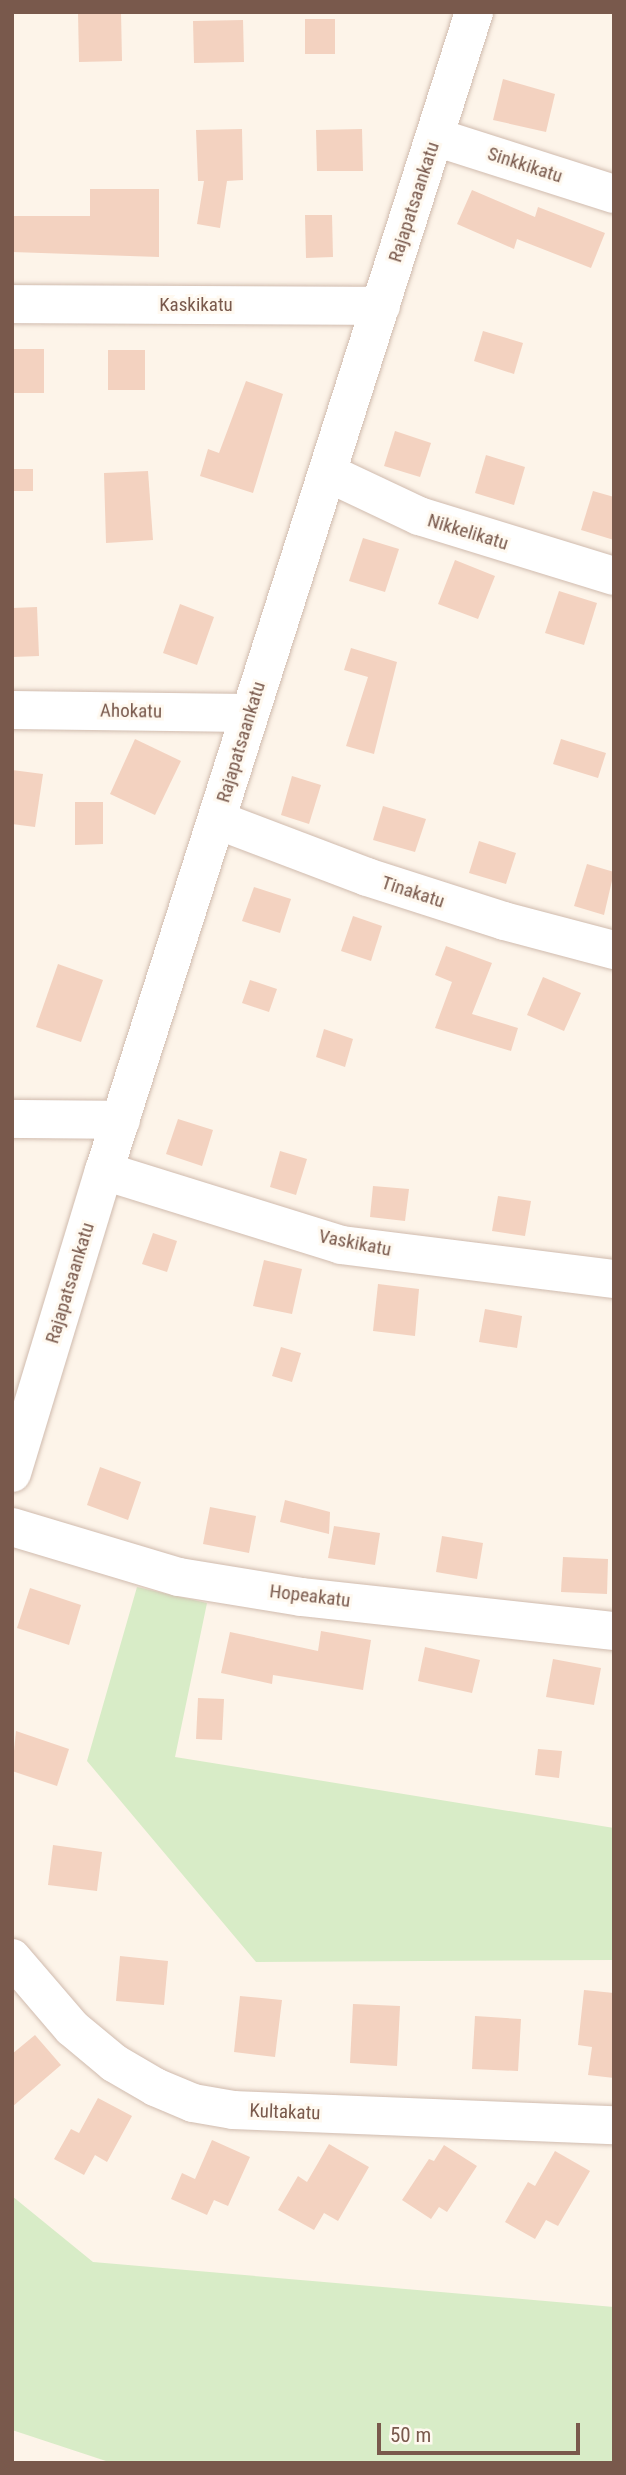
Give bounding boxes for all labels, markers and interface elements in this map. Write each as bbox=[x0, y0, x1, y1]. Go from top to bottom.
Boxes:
street label: Rajapatsaankatu bbox=[384, 139, 444, 265]
street label: Sinkkikatu bbox=[485, 142, 565, 188]
street label: Kaskikatu bbox=[159, 294, 233, 316]
street label: Nikkelikatu bbox=[425, 509, 511, 555]
street label: Rajapatsaankatu bbox=[212, 679, 270, 805]
street label: Ahokatu bbox=[100, 699, 162, 723]
street label: Tinakatu bbox=[379, 871, 447, 913]
street label: Rajapatsaankatu bbox=[41, 1220, 99, 1346]
street label: Vaskikatu bbox=[317, 1225, 393, 1261]
street label: Hopeakatu bbox=[268, 1580, 352, 1612]
street label: Kultakatu bbox=[249, 2099, 321, 2125]
scale bar bbox=[381, 2408, 584, 2452]
text: 50 m bbox=[390, 2423, 431, 2447]

